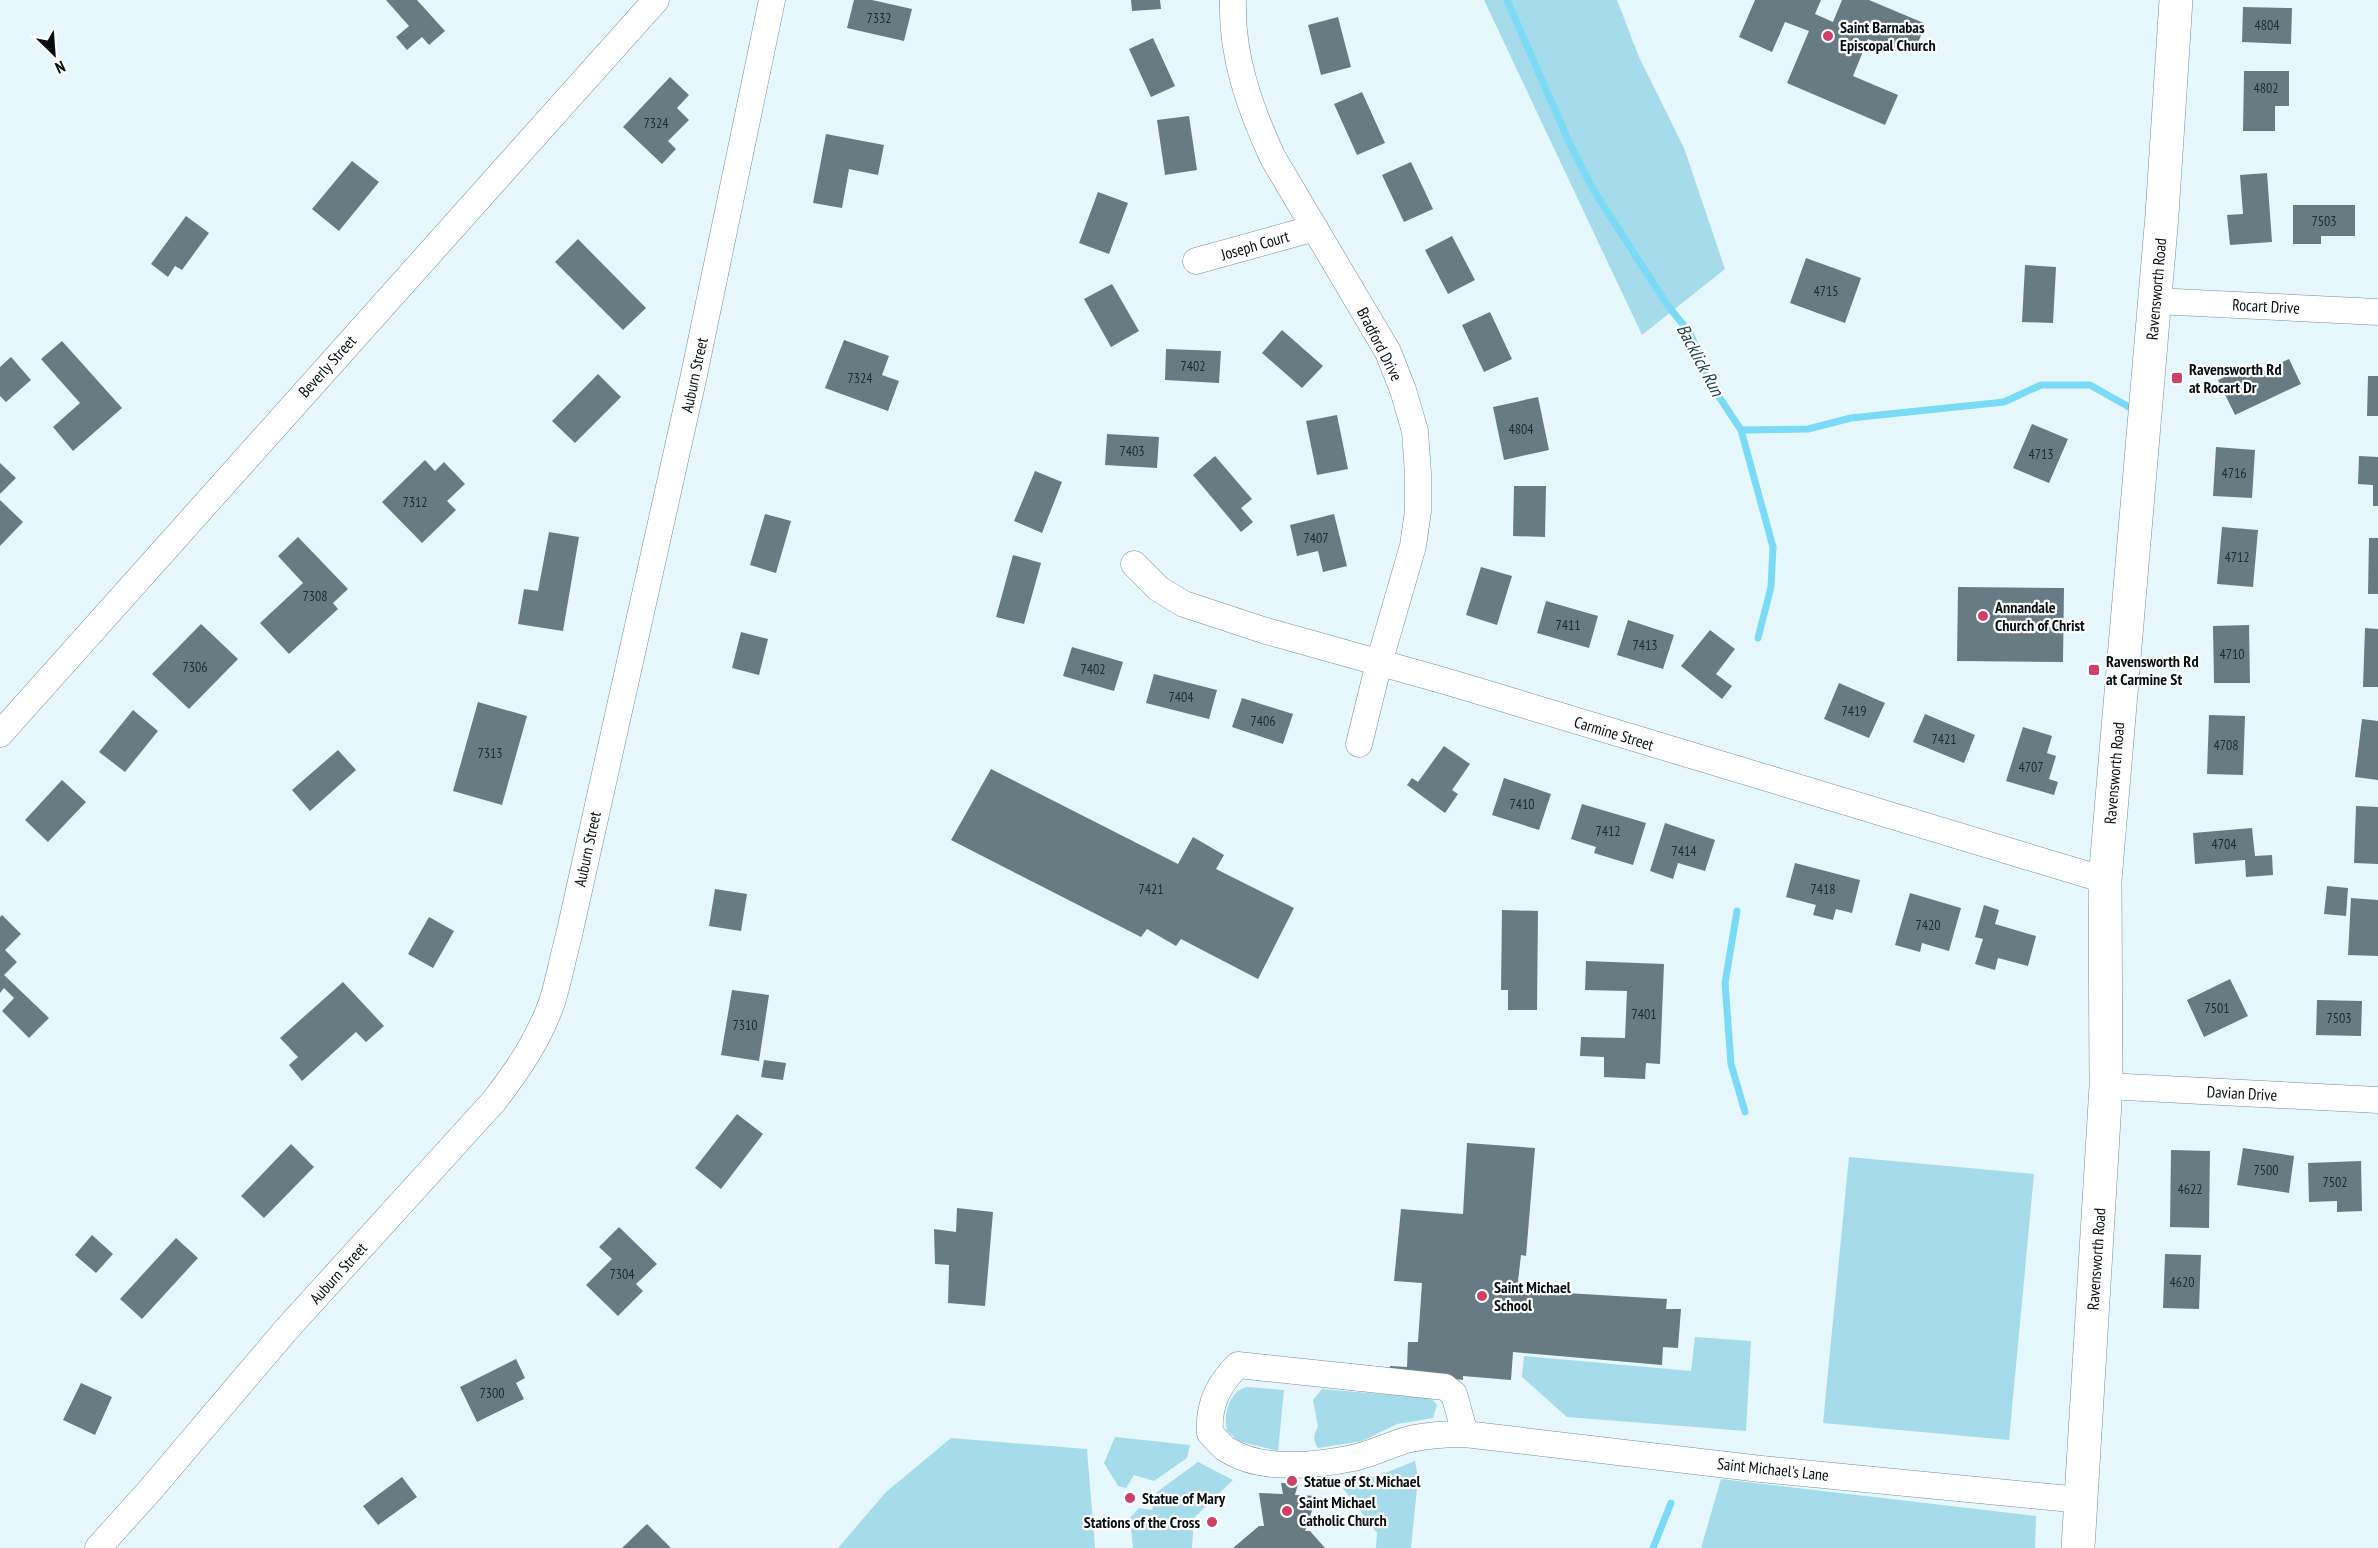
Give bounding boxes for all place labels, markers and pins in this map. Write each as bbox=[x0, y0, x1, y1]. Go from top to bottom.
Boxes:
place label: Saint Barnabas Episcopal Church bbox=[1840, 17, 1936, 55]
marker: Saint Barnabas Episcopal Church bbox=[1821, 29, 1835, 43]
place label: Ravensworth Rd at Rocart Dr bbox=[2189, 359, 2282, 397]
marker: Ravensworth Rd at Rocart Dr bbox=[2170, 371, 2184, 385]
place label: Annandale Church of Christ bbox=[1994, 597, 2085, 635]
marker: Annandale Church of Christ bbox=[1976, 609, 1990, 623]
place label: Ravensworth Rd at Carmine St bbox=[2106, 651, 2199, 689]
marker: Ravensworth Rd at Carmine St bbox=[2087, 663, 2101, 677]
place label: Saint Michael School bbox=[1494, 1277, 1571, 1315]
marker: Saint Michael School bbox=[1475, 1289, 1489, 1303]
place label: Statue of St. Michael bbox=[1304, 1471, 1421, 1491]
marker: Statue of St. Michael bbox=[1285, 1474, 1299, 1488]
place label: Statue of Mary bbox=[1142, 1488, 1226, 1508]
marker: Statue of Mary bbox=[1123, 1491, 1137, 1505]
place label: Saint Michael Catholic Church bbox=[1299, 1492, 1387, 1530]
marker: Saint Michael Catholic Church bbox=[1280, 1504, 1294, 1518]
place label: Stations of the Cross bbox=[1084, 1512, 1200, 1532]
marker: Stations of the Cross bbox=[1205, 1515, 1219, 1529]

